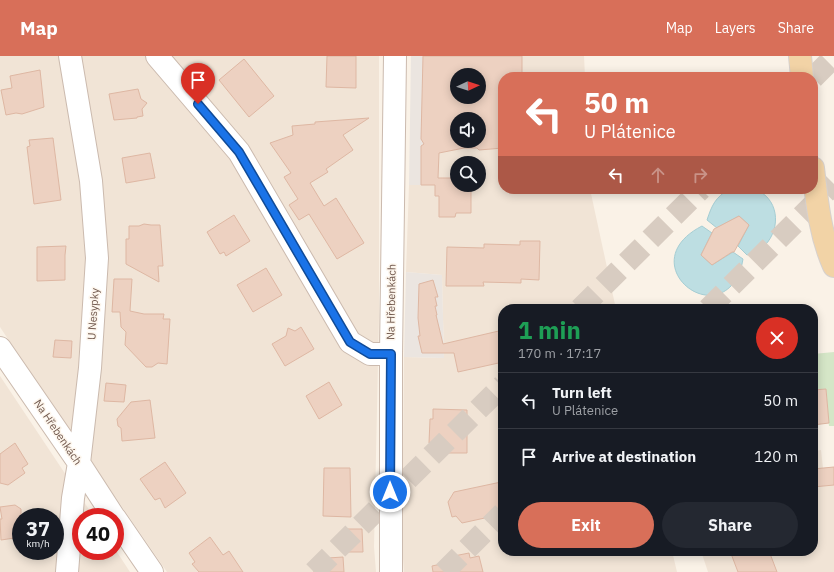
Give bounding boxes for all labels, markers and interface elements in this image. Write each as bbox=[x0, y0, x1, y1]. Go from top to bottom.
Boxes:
text: Map bbox=[20, 16, 58, 40]
text: Map bbox=[666, 19, 693, 37]
text: Layers bbox=[715, 19, 756, 37]
text: Share bbox=[778, 19, 814, 37]
pin bbox=[181, 63, 215, 104]
north arrow bbox=[450, 68, 486, 104]
map controls bbox=[450, 68, 486, 192]
icon: arrive bbox=[187, 69, 209, 91]
text: 50 m bbox=[584, 84, 649, 121]
icon: left bbox=[518, 88, 570, 140]
button: sound bbox=[450, 112, 486, 148]
text: U Plátenice bbox=[584, 120, 676, 143]
button: search bbox=[450, 156, 486, 192]
icon: left bbox=[605, 164, 627, 186]
icon: ahead bbox=[647, 164, 669, 186]
icon: right bbox=[689, 164, 711, 186]
street label: Na Hřebenkách bbox=[383, 264, 399, 340]
street label: U Nesypky bbox=[84, 287, 102, 341]
text: 1 min bbox=[518, 314, 581, 346]
button: close bbox=[756, 317, 798, 359]
text: 170 m · 17:17 bbox=[518, 345, 601, 362]
text: Turn left bbox=[552, 383, 612, 402]
icon: left bbox=[518, 390, 540, 412]
text: 50 m bbox=[763, 391, 798, 410]
street label: Na Hřebenkách bbox=[31, 397, 85, 467]
text: U Plátenice bbox=[552, 402, 618, 419]
icon: arrive bbox=[518, 446, 540, 468]
text: Arrive at destination bbox=[552, 447, 696, 466]
text: 120 m bbox=[754, 447, 798, 466]
position arrow bbox=[369, 471, 411, 513]
button: Exit bbox=[518, 502, 654, 548]
button: Share bbox=[662, 502, 798, 548]
speed limit sign: 40 bbox=[72, 508, 124, 560]
text: 37 bbox=[26, 515, 50, 542]
text: km/h bbox=[26, 537, 50, 550]

